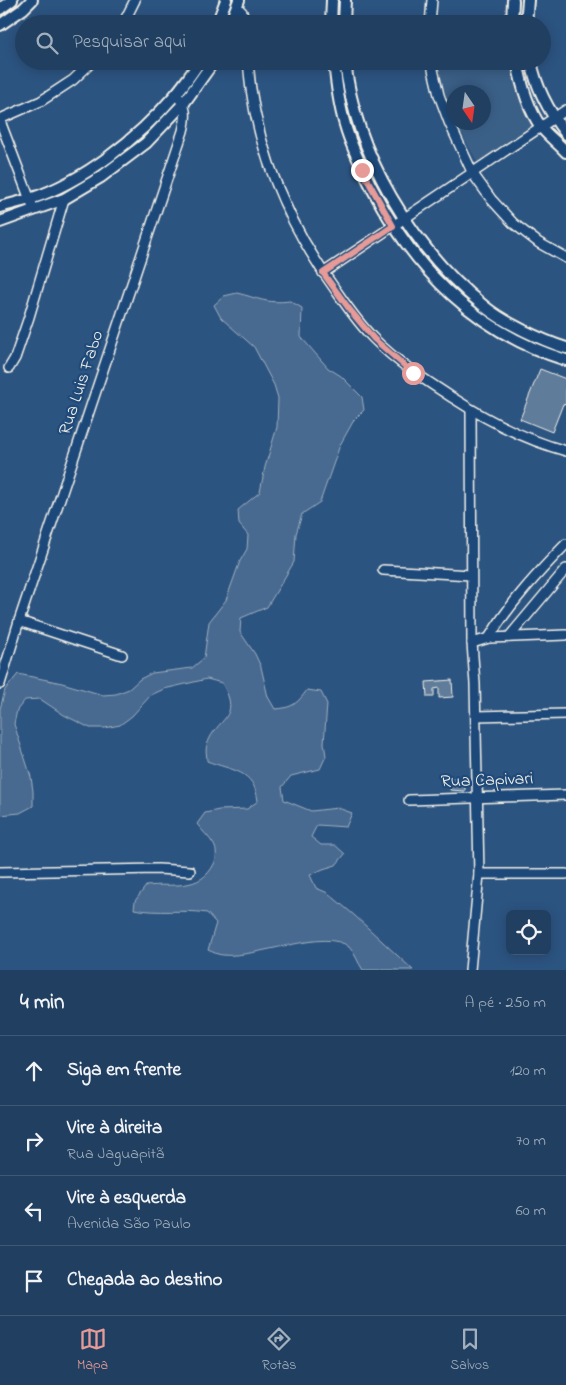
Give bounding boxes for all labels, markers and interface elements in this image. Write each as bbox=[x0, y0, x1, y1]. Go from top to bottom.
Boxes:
search box bbox=[15, 15, 551, 70]
icon: search bbox=[33, 29, 61, 57]
text: Pesquisar aqui bbox=[73, 29, 186, 56]
north arrow bbox=[446, 85, 491, 130]
route end bbox=[351, 159, 374, 182]
street label: Rua Luis Fabo bbox=[53, 327, 111, 439]
route start bbox=[402, 362, 425, 385]
street label: Rua Capivari bbox=[440, 766, 534, 796]
map controls bbox=[506, 910, 551, 955]
button: locate bbox=[506, 910, 551, 955]
text: 4 min bbox=[20, 988, 64, 1018]
text: A pé · 250 m bbox=[464, 991, 546, 1015]
icon: ahead bbox=[20, 1057, 48, 1085]
text: Siga em frente bbox=[67, 1057, 181, 1084]
text: 120 m bbox=[510, 1059, 546, 1083]
text: Vire à direita bbox=[67, 1115, 162, 1142]
icon: right bbox=[20, 1127, 48, 1155]
text: 70 m bbox=[516, 1129, 546, 1153]
text: Rua Jaguapitã bbox=[67, 1142, 164, 1166]
text: Vire à esquerda bbox=[67, 1185, 186, 1212]
icon: left bbox=[20, 1197, 48, 1225]
text: 60 m bbox=[516, 1199, 546, 1223]
text: Avenida São Paulo bbox=[67, 1212, 191, 1236]
icon: arrive bbox=[20, 1267, 48, 1295]
text: Chegada ao destino bbox=[67, 1267, 222, 1294]
tab: Mapa bbox=[77, 1325, 108, 1376]
tab: Rotas bbox=[262, 1325, 296, 1376]
tab: Salvos bbox=[450, 1325, 489, 1376]

